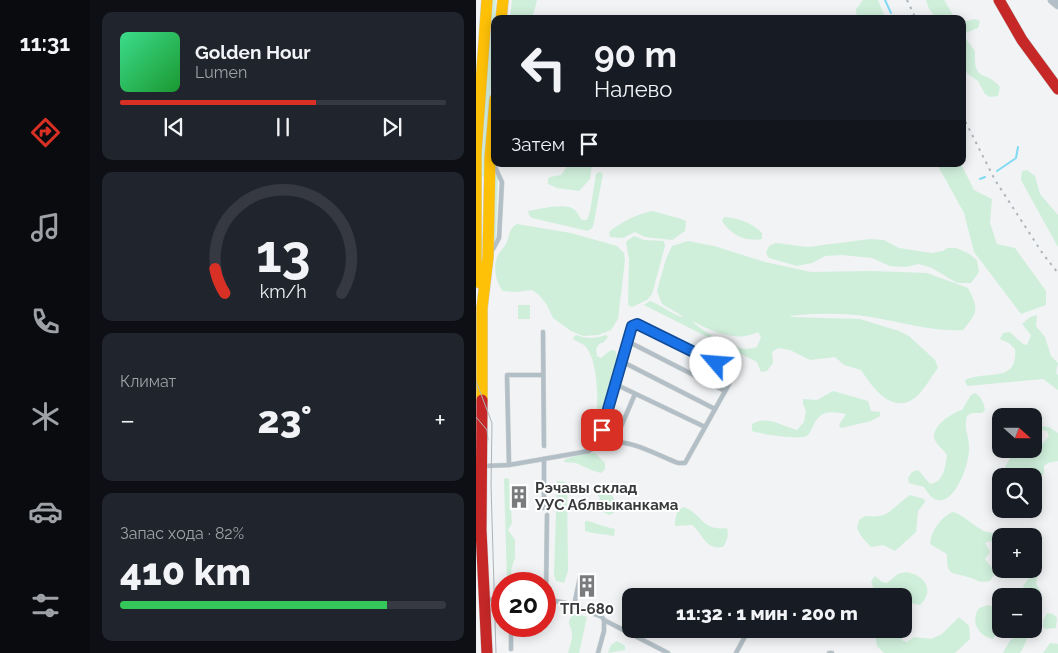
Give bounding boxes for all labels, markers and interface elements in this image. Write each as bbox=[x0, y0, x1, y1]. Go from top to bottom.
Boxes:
text: 11:31 bbox=[20, 30, 70, 56]
text: 90 m bbox=[594, 34, 677, 75]
icon: left bbox=[511, 35, 576, 100]
text: Golden Hour bbox=[195, 41, 311, 63]
text: Lumen bbox=[195, 63, 247, 82]
text: Налево bbox=[594, 76, 672, 102]
icon: previous bbox=[160, 113, 188, 141]
icon: pause bbox=[269, 113, 297, 141]
icon: next bbox=[378, 113, 406, 141]
icon: directions bbox=[28, 115, 63, 150]
icon: arrive bbox=[575, 130, 603, 158]
text: Затем bbox=[511, 133, 565, 155]
icon: music bbox=[28, 210, 63, 245]
text: 13 bbox=[256, 223, 310, 284]
text: km/h bbox=[259, 281, 307, 302]
icon: phone bbox=[28, 304, 63, 339]
position arrow bbox=[689, 336, 741, 388]
text: Климат bbox=[120, 372, 176, 391]
text: 23° bbox=[258, 397, 312, 442]
icon: climate bbox=[28, 399, 63, 434]
text: − bbox=[120, 404, 135, 437]
text: + bbox=[434, 404, 446, 437]
north arrow bbox=[992, 408, 1042, 458]
map controls bbox=[992, 408, 1042, 638]
pin bbox=[581, 409, 623, 451]
icon: arrive bbox=[588, 416, 616, 444]
button: search bbox=[992, 468, 1042, 518]
place label: Рэчавы склад УУС Аблвыканкама bbox=[534, 479, 679, 514]
building icon: Рэчавы склад УУС Аблвыканкама bbox=[506, 484, 532, 510]
icon: car bbox=[28, 494, 63, 529]
text: Запас хода · 82% bbox=[120, 524, 244, 543]
button: + bbox=[992, 528, 1042, 578]
text: 410 km bbox=[120, 549, 251, 594]
speed limit sign: 20 bbox=[491, 572, 556, 637]
building icon: ТП-680 bbox=[574, 573, 600, 599]
icon: filters bbox=[28, 588, 63, 623]
button: − bbox=[992, 588, 1042, 638]
place label: ТП-680 bbox=[560, 600, 614, 618]
text: 11:32 · 1 мин · 200 m bbox=[676, 602, 858, 624]

